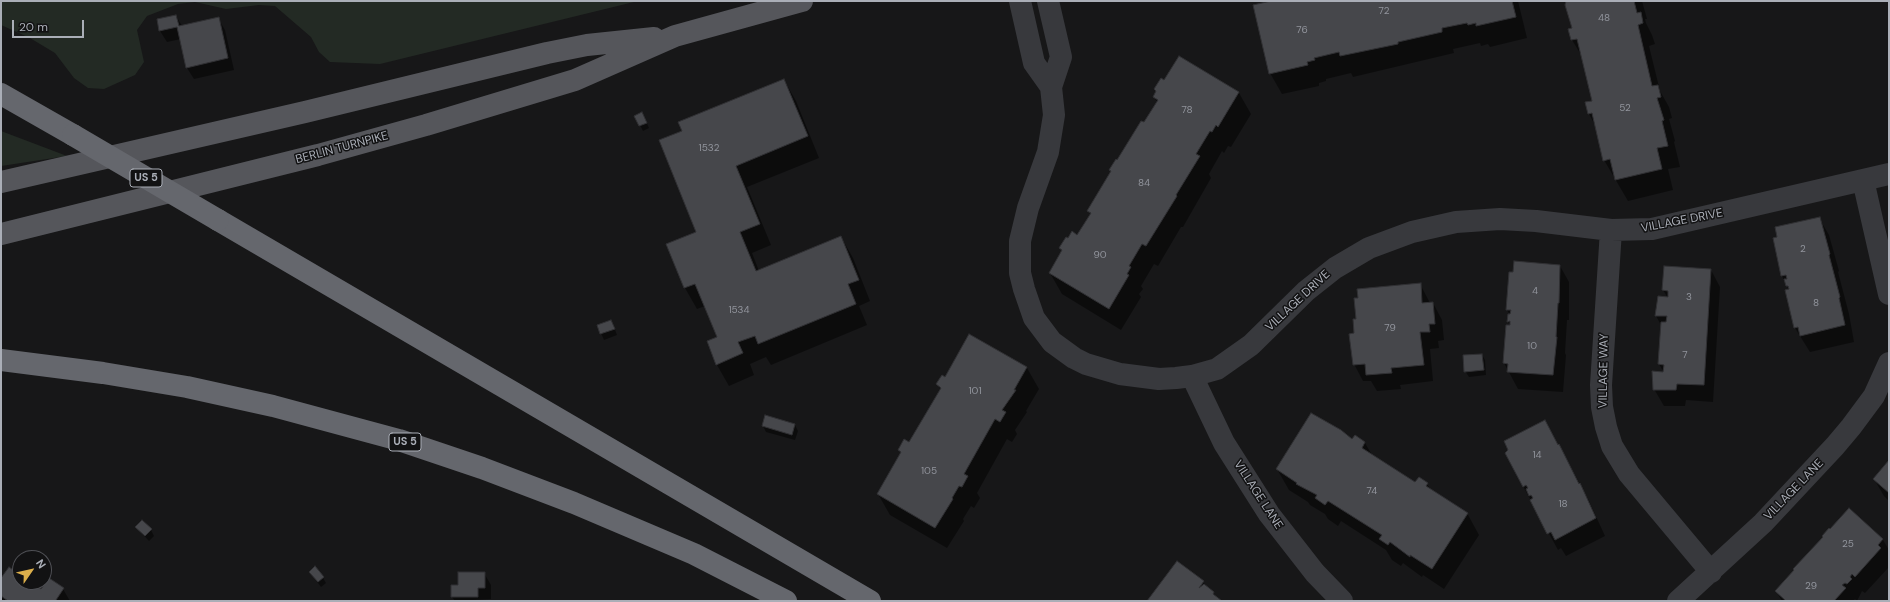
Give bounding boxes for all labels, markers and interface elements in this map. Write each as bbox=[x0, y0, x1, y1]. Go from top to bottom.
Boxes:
house number: 72 bbox=[1379, 5, 1389, 17]
scale bar bbox=[14, 12, 86, 38]
house number: 48 bbox=[1598, 12, 1610, 24]
text: 20 m bbox=[19, 19, 48, 35]
house number: 76 bbox=[1296, 24, 1308, 36]
house number: 52 bbox=[1619, 102, 1631, 114]
house number: 78 bbox=[1181, 104, 1193, 116]
street label: BERLIN TURNPIKE bbox=[294, 129, 390, 167]
house number: 1532 bbox=[699, 142, 719, 154]
road number: US 5 bbox=[130, 169, 162, 187]
house number: 84 bbox=[1138, 177, 1150, 189]
street label: VILLAGE DRIVE bbox=[1640, 206, 1724, 236]
house number: 2 bbox=[1800, 243, 1806, 255]
house number: 90 bbox=[1093, 249, 1107, 261]
street label: VILLAGE DRIVE bbox=[1263, 267, 1333, 335]
house number: 4 bbox=[1532, 285, 1538, 297]
house number: 3 bbox=[1686, 291, 1692, 303]
house number: 8 bbox=[1813, 297, 1819, 309]
house number: 1534 bbox=[728, 304, 750, 316]
house number: 79 bbox=[1384, 322, 1396, 334]
street label: VILLAGE WAY bbox=[1596, 333, 1612, 409]
house number: 10 bbox=[1527, 340, 1537, 352]
house number: 7 bbox=[1682, 349, 1688, 361]
house number: 101 bbox=[968, 385, 982, 397]
road number: US 5 bbox=[389, 433, 421, 451]
house number: 14 bbox=[1532, 449, 1542, 461]
street label: VILLAGE LANE bbox=[1761, 456, 1827, 524]
street label: VILLAGE LANE bbox=[1230, 458, 1286, 532]
house number: 105 bbox=[921, 465, 937, 477]
house number: 74 bbox=[1367, 485, 1377, 497]
house number: 18 bbox=[1558, 498, 1568, 510]
house number: 25 bbox=[1842, 538, 1854, 550]
north arrow bbox=[12, 550, 52, 590]
text: N bbox=[33, 557, 49, 571]
house number: 29 bbox=[1805, 580, 1817, 592]

